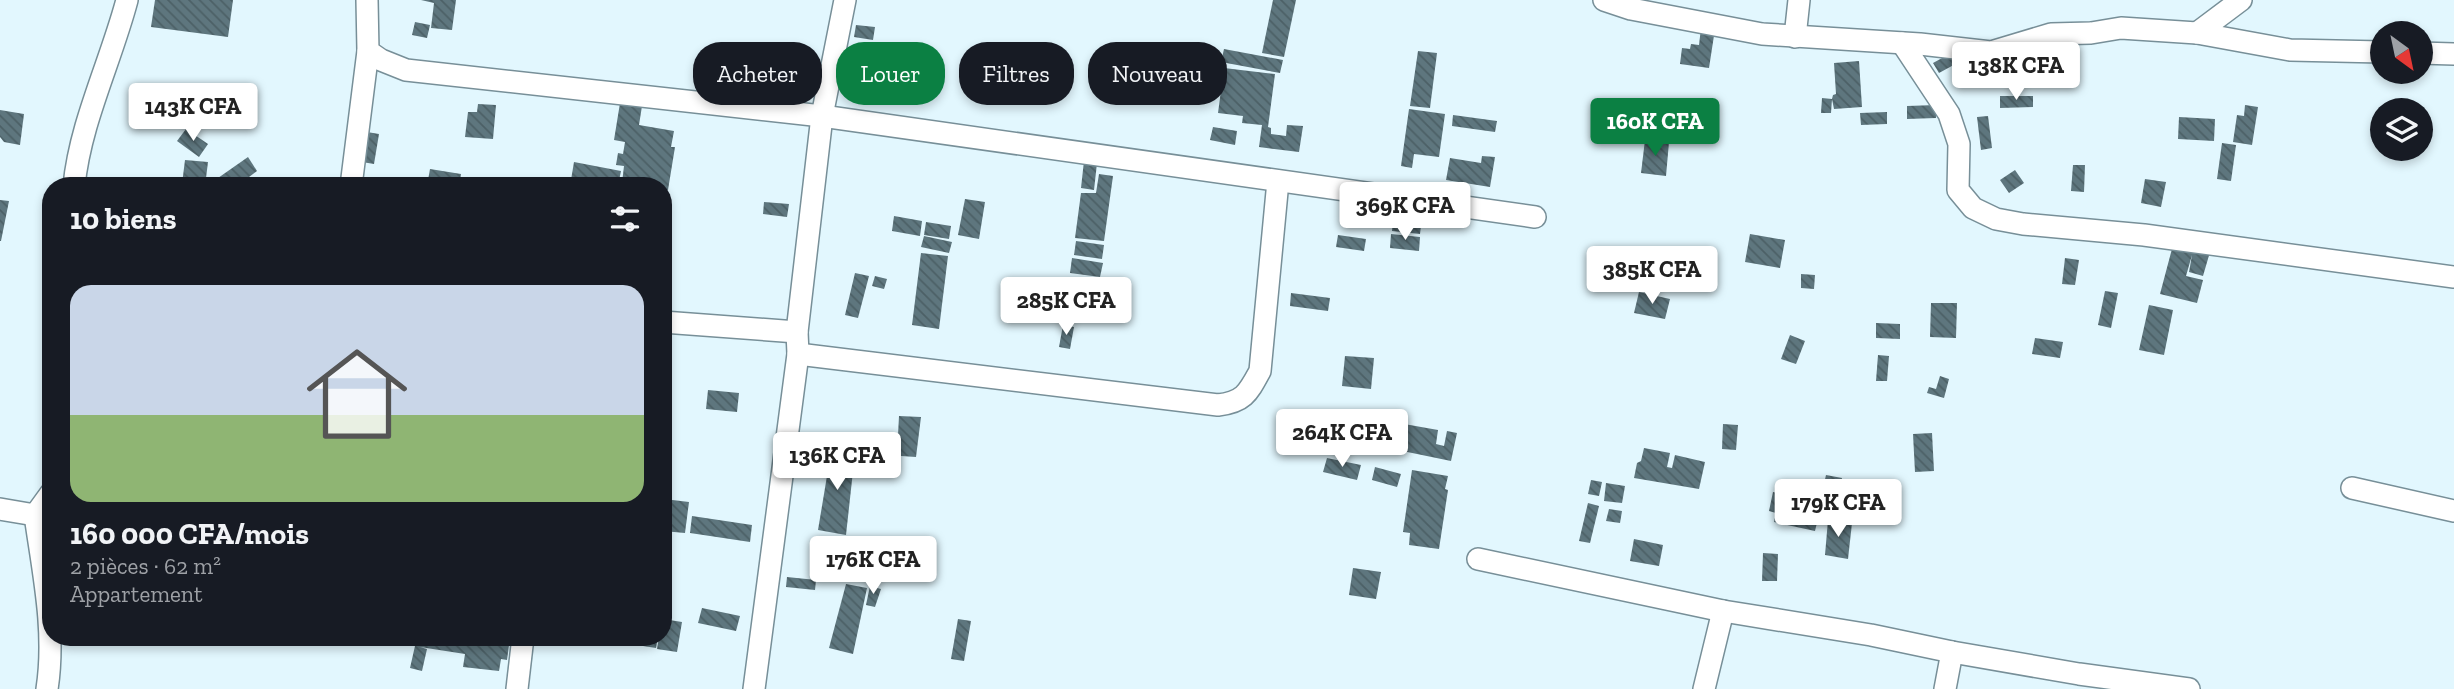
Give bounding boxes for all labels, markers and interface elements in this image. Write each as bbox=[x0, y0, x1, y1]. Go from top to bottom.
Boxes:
north arrow bbox=[2370, 21, 2432, 84]
map controls bbox=[2370, 21, 2433, 161]
chip: Acheter bbox=[693, 42, 822, 105]
chip: Louer bbox=[836, 42, 945, 105]
chip: Filtres bbox=[959, 42, 1074, 105]
chip: Nouveau bbox=[1088, 42, 1227, 105]
pin: 138K CFA bbox=[1944, 42, 2088, 102]
text: 138K CFA bbox=[1968, 51, 2064, 79]
pin: 143K CFA bbox=[121, 83, 265, 143]
text: 143K CFA bbox=[145, 92, 241, 120]
button: layers bbox=[2370, 98, 2433, 161]
pin: 160K CFA bbox=[1583, 99, 1727, 158]
text: 160K CFA bbox=[1606, 107, 1704, 135]
pin: 369K CFA bbox=[1333, 182, 1477, 242]
text: 369K CFA bbox=[1355, 191, 1455, 219]
icon: filters bbox=[606, 200, 644, 238]
text: 10 biens bbox=[70, 201, 177, 237]
pin: 385K CFA bbox=[1580, 246, 1724, 306]
text: 385K CFA bbox=[1603, 255, 1701, 283]
pin: 285K CFA bbox=[994, 278, 1138, 337]
text: 285K CFA bbox=[1017, 286, 1115, 314]
icon: home bbox=[294, 331, 420, 457]
pin: 264K CFA bbox=[1270, 410, 1414, 469]
text: 264K CFA bbox=[1292, 418, 1392, 446]
pin: 136K CFA bbox=[765, 433, 909, 492]
text: 136K CFA bbox=[789, 441, 885, 469]
pin: 179K CFA bbox=[1766, 480, 1910, 539]
text: 179K CFA bbox=[1791, 488, 1885, 516]
text: 160 000 CFA/mois bbox=[70, 516, 309, 552]
pin: 176K CFA bbox=[801, 536, 945, 596]
text: 176K CFA bbox=[826, 545, 920, 573]
text: 2 pièces · 62 m² bbox=[70, 552, 221, 580]
text: Appartement bbox=[70, 580, 203, 608]

